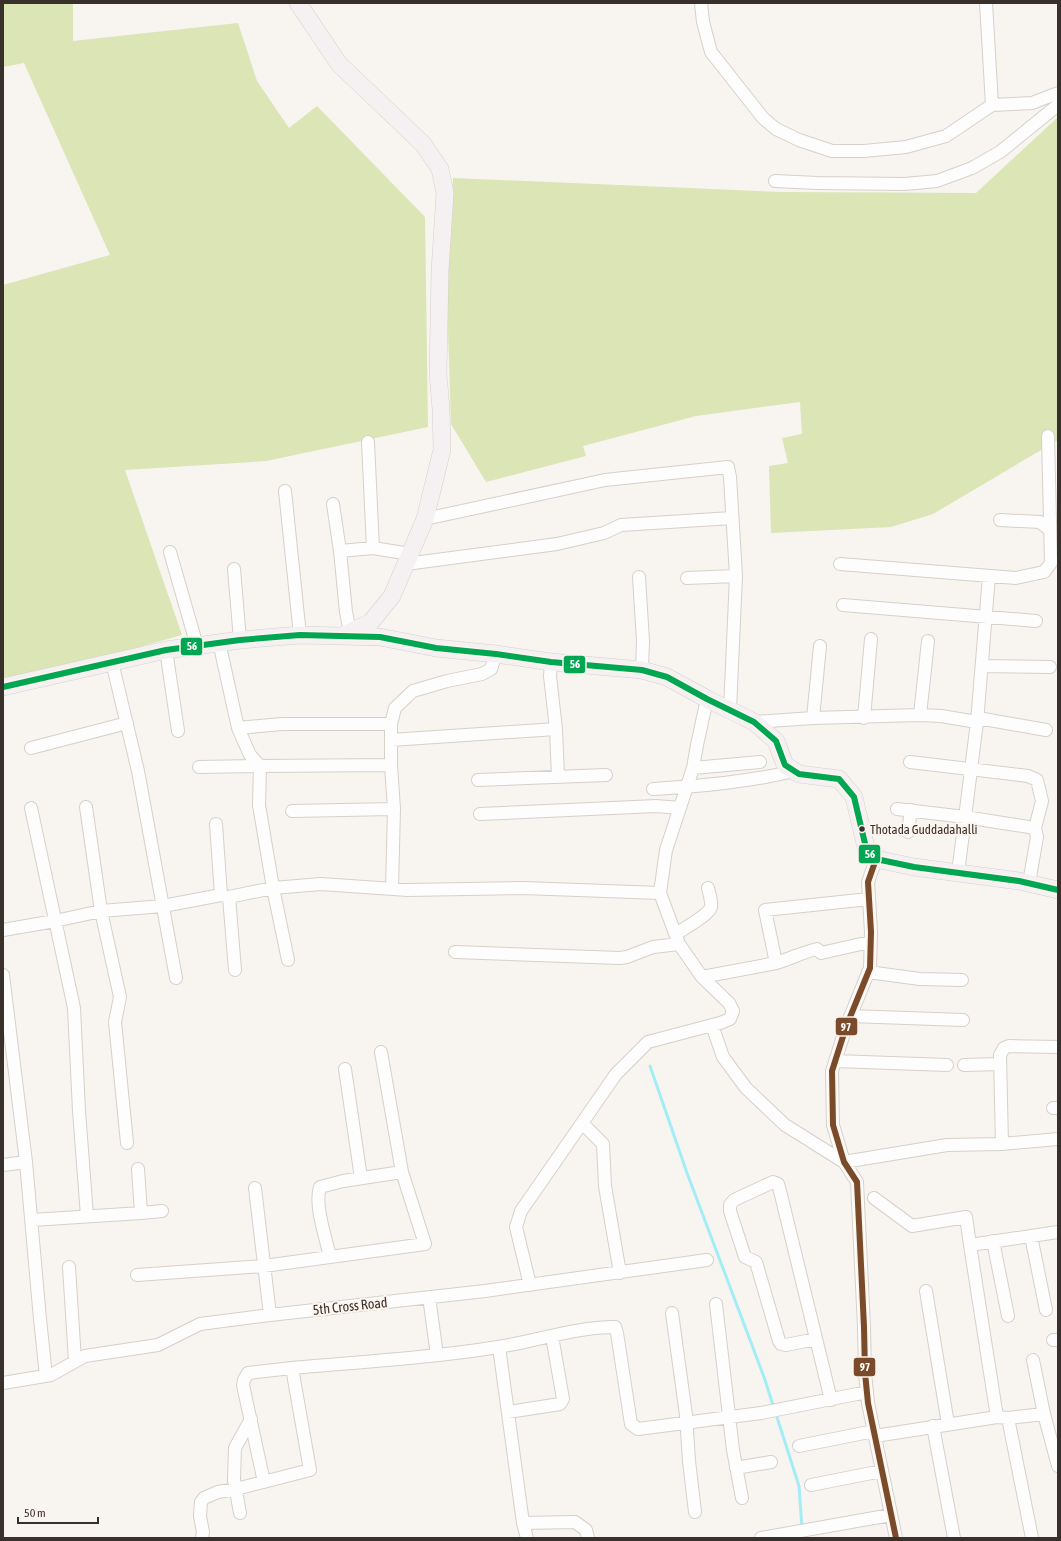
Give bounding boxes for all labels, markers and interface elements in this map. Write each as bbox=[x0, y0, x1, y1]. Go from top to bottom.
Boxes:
line badge: 56 bbox=[180, 637, 203, 656]
text: 56 bbox=[187, 640, 197, 652]
line badge: 56 bbox=[563, 655, 586, 674]
text: 56 bbox=[570, 658, 580, 670]
place label: Thotada Guddadahalli bbox=[870, 822, 978, 837]
marker: Thotada Guddadahalli bbox=[857, 824, 867, 834]
line badge: 56 bbox=[858, 844, 881, 864]
text: 56 bbox=[865, 848, 875, 860]
line badge: 97 bbox=[835, 1017, 858, 1036]
text: 97 bbox=[841, 1021, 851, 1033]
street label: 5th Cross Road bbox=[312, 1294, 388, 1318]
line badge: 97 bbox=[853, 1357, 876, 1377]
text: 97 bbox=[860, 1361, 870, 1373]
scale bar bbox=[18, 1499, 98, 1525]
text: 50 m bbox=[24, 1506, 46, 1520]

